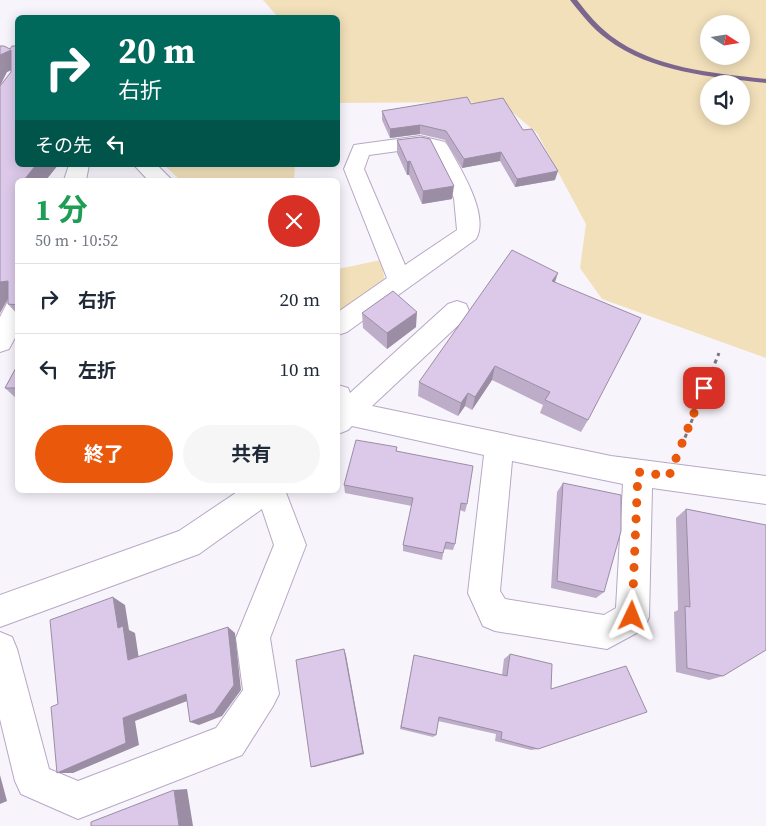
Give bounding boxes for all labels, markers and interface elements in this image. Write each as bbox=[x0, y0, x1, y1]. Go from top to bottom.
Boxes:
north arrow bbox=[700, 15, 750, 65]
map controls bbox=[700, 15, 750, 125]
text: 20 m bbox=[118, 27, 195, 75]
icon: right bbox=[35, 35, 100, 100]
text: 右折 bbox=[118, 75, 162, 105]
button: sound bbox=[700, 75, 750, 125]
icon: left bbox=[102, 130, 130, 158]
text: その先 bbox=[35, 132, 92, 158]
text: 1 分 bbox=[35, 189, 88, 230]
button: close bbox=[268, 195, 320, 247]
text: 50 m · 10:52 bbox=[35, 229, 118, 251]
icon: right bbox=[35, 285, 63, 313]
text: 20 m bbox=[279, 286, 320, 312]
text: 右折 bbox=[78, 287, 116, 313]
icon: left bbox=[35, 355, 63, 383]
text: 10 m bbox=[279, 356, 320, 382]
text: 左折 bbox=[78, 357, 116, 383]
pin bbox=[683, 367, 725, 409]
icon: arrive bbox=[690, 374, 718, 402]
button: 終了 bbox=[35, 425, 173, 483]
button: 共有 bbox=[183, 425, 320, 483]
position arrow bbox=[605, 589, 657, 641]

